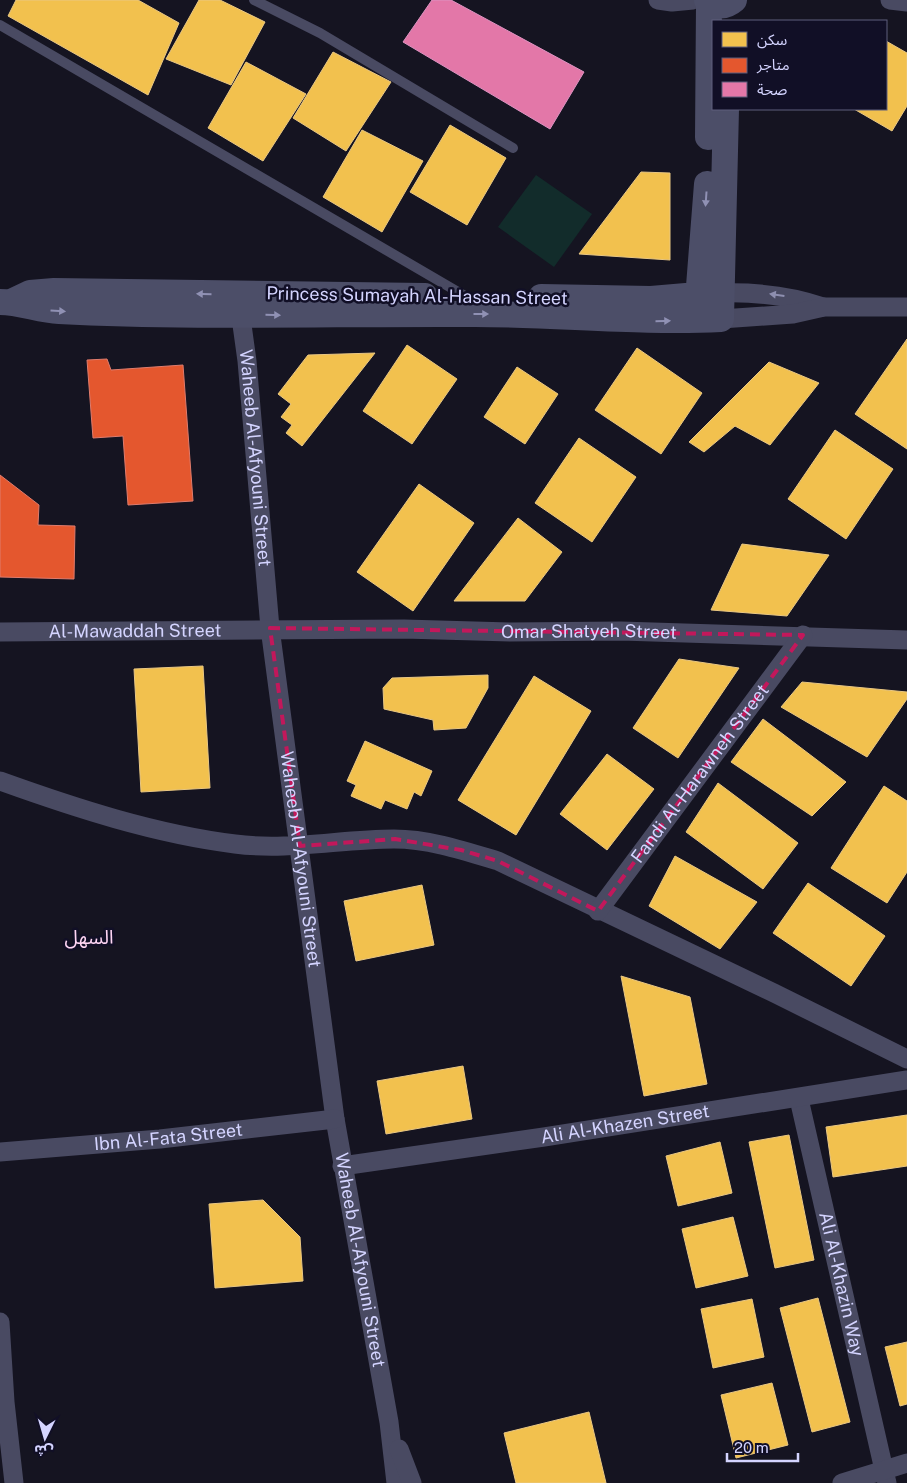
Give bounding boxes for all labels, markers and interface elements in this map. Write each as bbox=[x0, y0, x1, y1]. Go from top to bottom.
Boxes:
legend bbox=[712, 20, 887, 110]
text: سكن bbox=[757, 31, 788, 49]
text: متاجر bbox=[756, 56, 790, 74]
text: صحة bbox=[757, 81, 787, 98]
one-way arrow bbox=[701, 192, 709, 208]
street label: Princess Sumayah Al-Hassan Street bbox=[266, 282, 568, 309]
one-way arrow bbox=[196, 290, 212, 298]
one-way arrow bbox=[769, 291, 785, 299]
one-way arrow bbox=[50, 307, 66, 315]
one-way arrow bbox=[474, 310, 490, 318]
one-way arrow bbox=[265, 311, 281, 319]
one-way arrow bbox=[655, 317, 671, 325]
street label: Waheeb Al-Afyouni Street bbox=[236, 348, 276, 567]
street label: Al-Mawaddah Street bbox=[48, 619, 222, 642]
street label: Omar Shatyeh Street bbox=[501, 620, 677, 643]
street label: Fandi Al-Harawneh Street bbox=[626, 680, 773, 867]
street label: Waheeb Al-Afyouni Street bbox=[276, 750, 326, 969]
district label: السهل bbox=[64, 926, 114, 949]
street label: Ali Al-Khazen Street bbox=[539, 1100, 711, 1147]
street label: Ibn Al-Fata Street bbox=[93, 1119, 244, 1154]
street label: Waheeb Al-Afyouni Street bbox=[331, 1151, 390, 1369]
street label: Ali Al-Khazin Way bbox=[815, 1210, 869, 1359]
north arrow bbox=[20, 1413, 70, 1463]
scale bar bbox=[727, 1430, 798, 1462]
text: 20 m bbox=[734, 1439, 769, 1456]
text: ش bbox=[34, 1442, 54, 1460]

